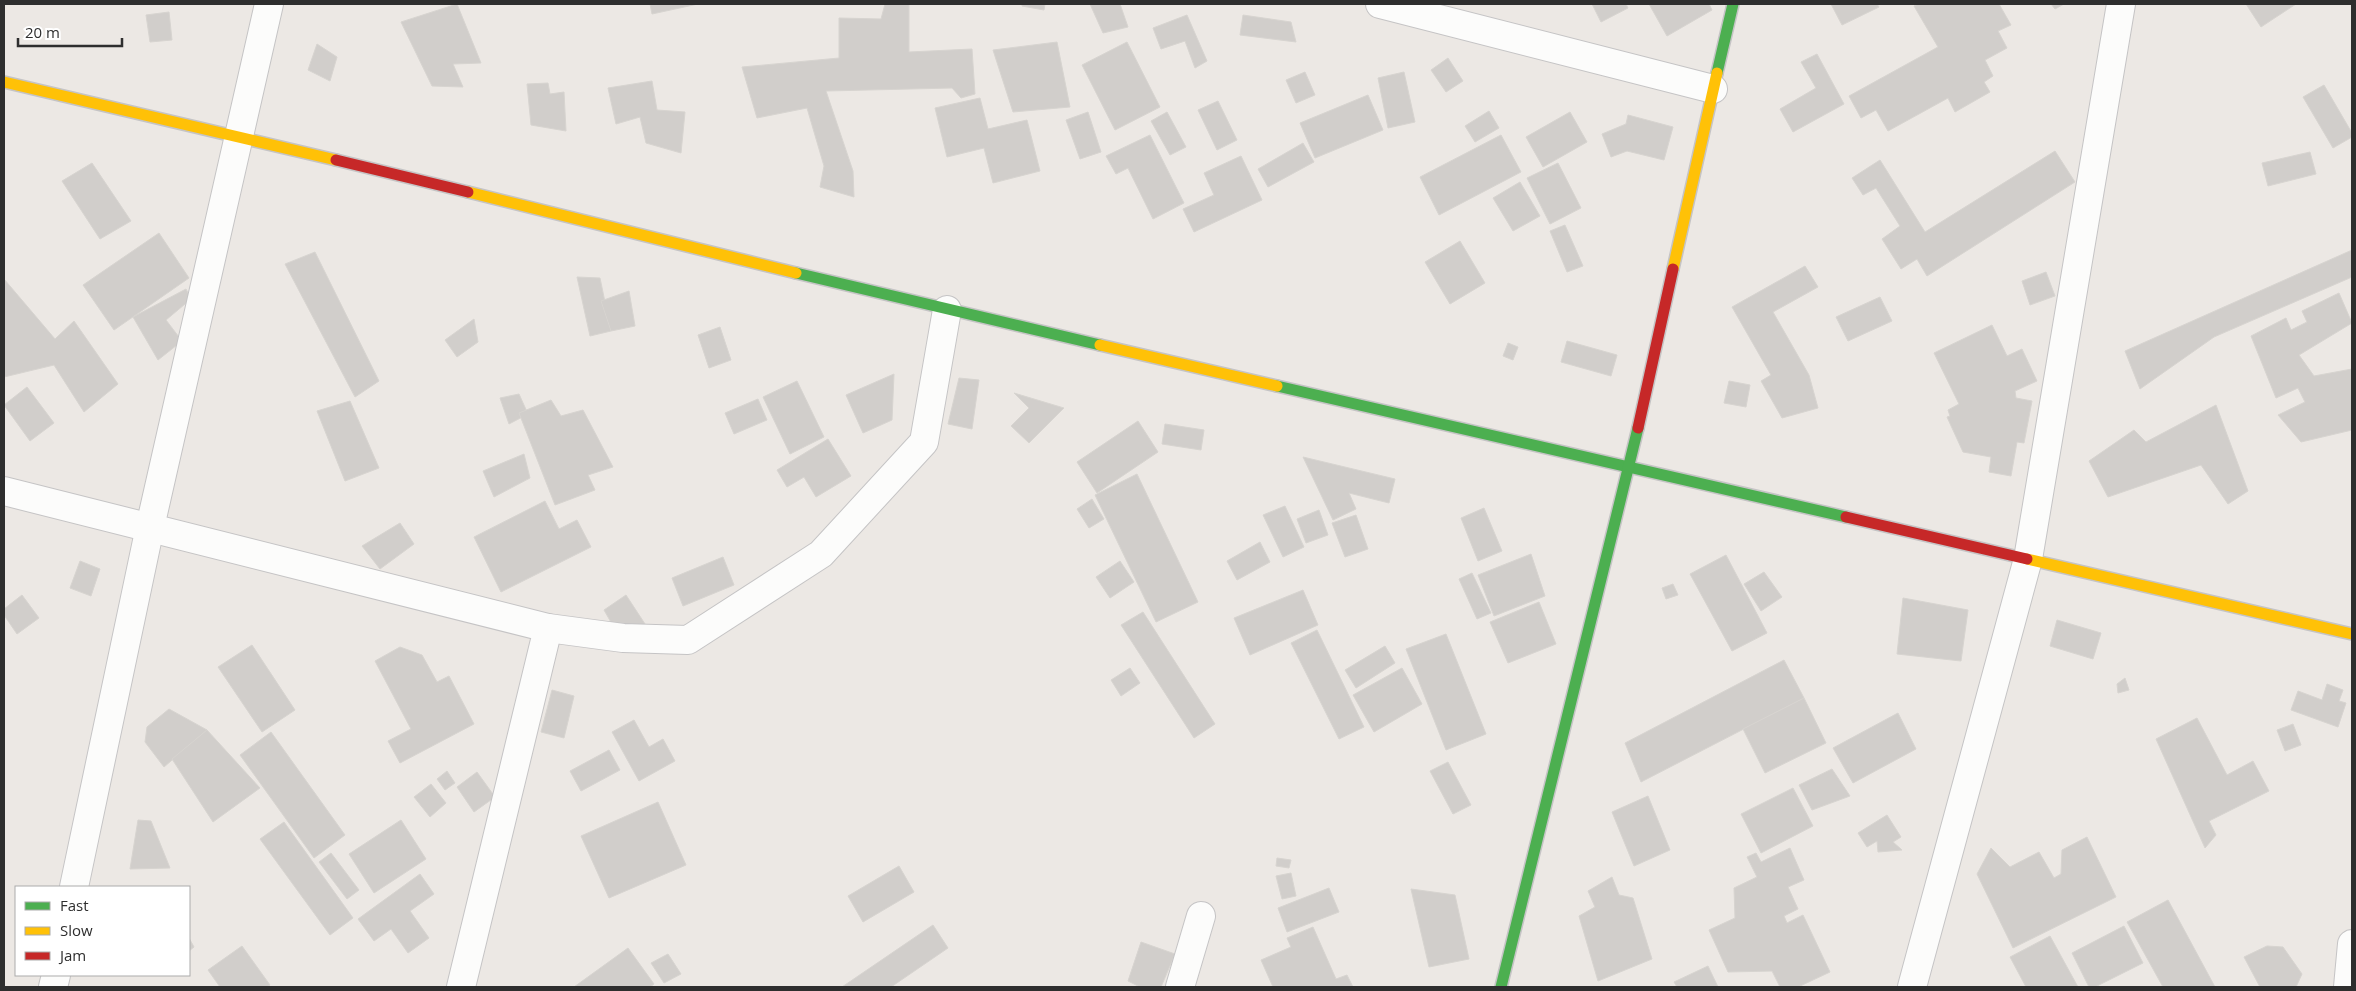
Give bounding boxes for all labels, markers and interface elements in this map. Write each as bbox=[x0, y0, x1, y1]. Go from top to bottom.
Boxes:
scale bar bbox=[18, 15, 121, 47]
text: 20 m bbox=[25, 22, 60, 42]
legend bbox=[15, 886, 190, 976]
text: Fast bbox=[60, 895, 89, 915]
text: Slow bbox=[60, 920, 93, 940]
text: Jam bbox=[58, 945, 86, 965]

